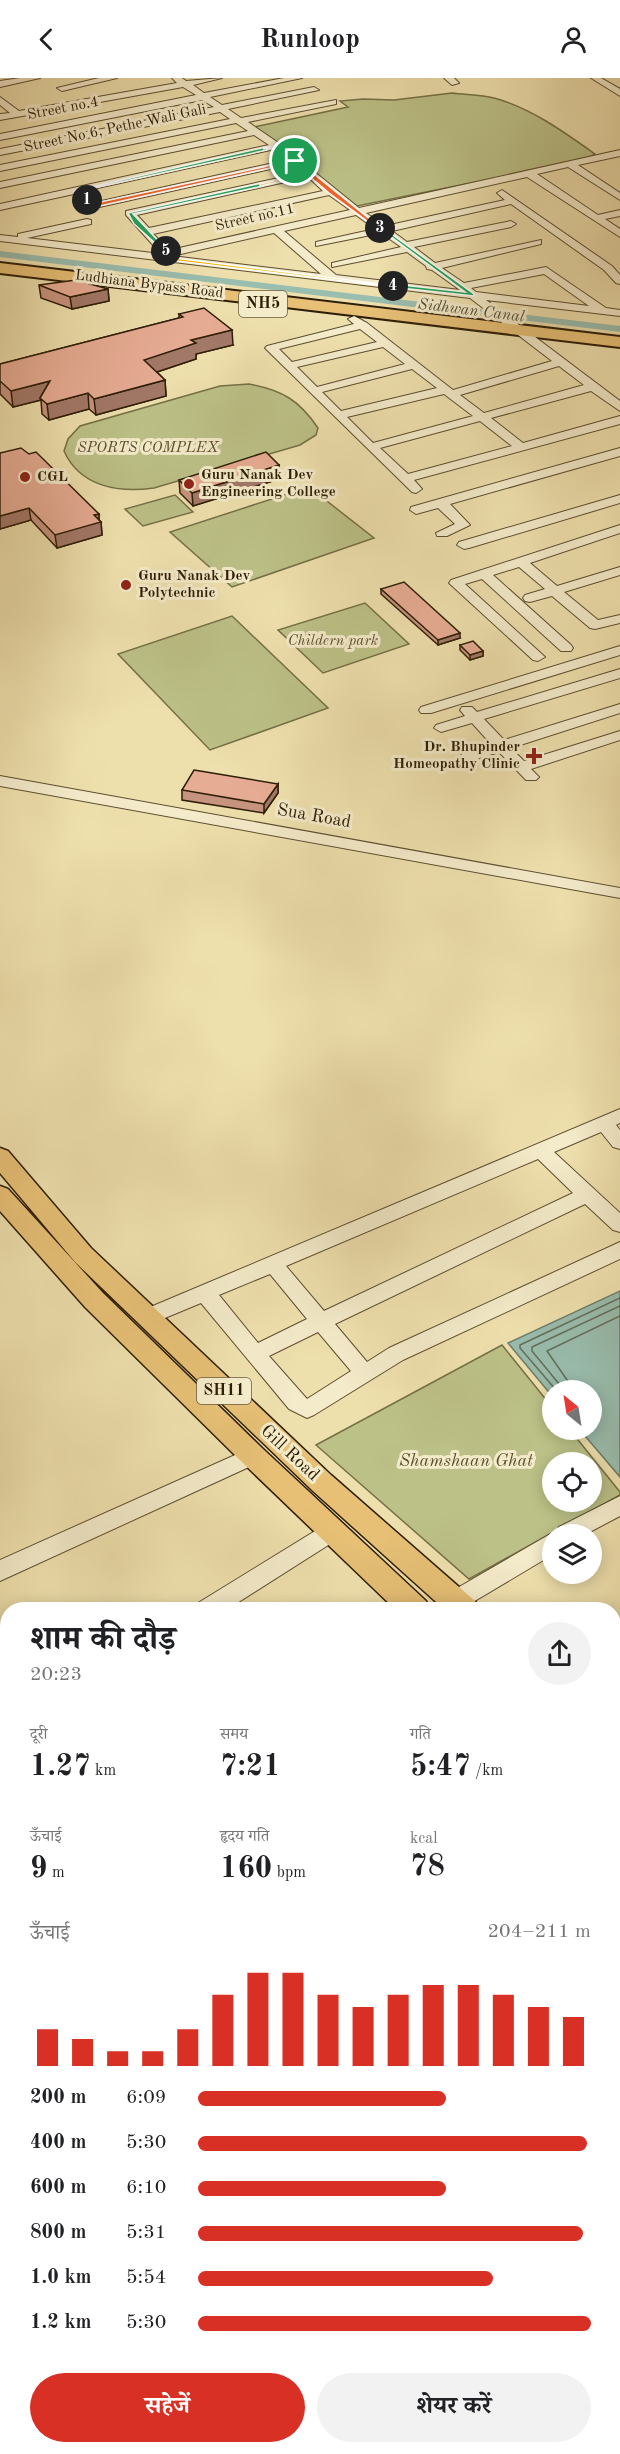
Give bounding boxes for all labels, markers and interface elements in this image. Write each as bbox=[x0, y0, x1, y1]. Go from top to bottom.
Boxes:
icon: back bbox=[30, 23, 63, 56]
icon: person bbox=[557, 23, 590, 56]
text: Runloop bbox=[260, 26, 360, 53]
street label: Street no.4 bbox=[26, 95, 100, 123]
street label: Street No 6, Pethe Wali Gali bbox=[23, 102, 207, 156]
pin bbox=[269, 135, 320, 186]
icon: arrive bbox=[278, 144, 311, 177]
pin: 1 bbox=[72, 185, 102, 215]
text: 1 bbox=[82, 192, 92, 208]
street label: Street no.11 bbox=[214, 202, 296, 234]
pin: 3 bbox=[365, 213, 395, 243]
text: 3 bbox=[375, 220, 385, 236]
pin: 5 bbox=[151, 236, 181, 266]
text: 5 bbox=[161, 243, 171, 259]
street label: Ludhiana Bypass Road bbox=[74, 268, 224, 302]
pin: 4 bbox=[378, 271, 408, 301]
text: 4 bbox=[388, 278, 398, 294]
road number: NH5 bbox=[239, 291, 287, 317]
water label: Sidhwan Canal bbox=[417, 297, 526, 326]
park label: SPORTS COMPLEX bbox=[77, 441, 220, 456]
place label: Guru Nanak Dev Engineering College bbox=[201, 468, 336, 500]
marker: CGL bbox=[18, 470, 32, 484]
place label: CGL bbox=[37, 470, 68, 485]
marker: Guru Nanak Dev Engineering College bbox=[182, 477, 196, 491]
place label: Guru Nanak Dev Polytechnic bbox=[138, 569, 251, 601]
marker: Guru Nanak Dev Polytechnic bbox=[119, 578, 133, 592]
park label: Childern park bbox=[288, 634, 378, 649]
place label: Dr. Bhupinder Homeopathy Clinic bbox=[393, 740, 520, 772]
marker: Dr. Bhupinder Homeopathy Clinic bbox=[525, 747, 543, 765]
street label: Sua Road bbox=[276, 801, 352, 831]
road number: SH11 bbox=[197, 1378, 251, 1404]
north arrow bbox=[542, 1380, 602, 1440]
map controls bbox=[542, 1380, 602, 1584]
street label: Gill Road bbox=[257, 1422, 323, 1484]
park label: Shamshaan Ghat bbox=[399, 1452, 533, 1470]
button: locate bbox=[542, 1452, 602, 1512]
button: layers bbox=[542, 1524, 602, 1584]
button: share bbox=[528, 1622, 591, 1685]
text: शाम की दौड़ bbox=[30, 1624, 176, 1657]
text: 20:23 bbox=[30, 1665, 82, 1685]
text: दूरी bbox=[30, 1727, 47, 1743]
text: समय bbox=[220, 1727, 248, 1743]
text: गति bbox=[410, 1727, 431, 1743]
text: 1.27 bbox=[30, 1752, 91, 1782]
text: 7:21 bbox=[220, 1752, 281, 1782]
text: 5:47 bbox=[410, 1752, 471, 1782]
text: km bbox=[91, 1763, 116, 1779]
text: /km bbox=[471, 1763, 503, 1779]
text: ऊँचाई bbox=[30, 1829, 62, 1845]
text: हृदय गति bbox=[220, 1829, 269, 1845]
text: kcal bbox=[410, 1831, 438, 1847]
text: 78 bbox=[410, 1852, 445, 1882]
text: 9 bbox=[30, 1854, 47, 1884]
text: 160 bbox=[220, 1854, 272, 1884]
text: m bbox=[47, 1865, 65, 1881]
text: bpm bbox=[272, 1865, 306, 1881]
text: 204–211 m bbox=[488, 1922, 591, 1942]
text: ऊँचाई bbox=[30, 1924, 69, 1944]
text: 200 m bbox=[30, 2088, 86, 2108]
text: 6:09 bbox=[126, 2088, 166, 2108]
text: 400 m bbox=[30, 2133, 86, 2153]
text: 5:30 bbox=[126, 2133, 166, 2153]
text: 600 m bbox=[30, 2178, 86, 2198]
text: 6:10 bbox=[126, 2178, 166, 2198]
text: 800 m bbox=[30, 2223, 86, 2243]
text: 5:31 bbox=[126, 2223, 166, 2243]
text: 1.0 km bbox=[30, 2268, 92, 2288]
text: 5:54 bbox=[126, 2268, 166, 2288]
text: 1.2 km bbox=[30, 2313, 92, 2333]
text: 5:30 bbox=[126, 2313, 166, 2333]
button: सहेजें bbox=[30, 2373, 305, 2442]
button: शेयर करें bbox=[317, 2373, 591, 2442]

